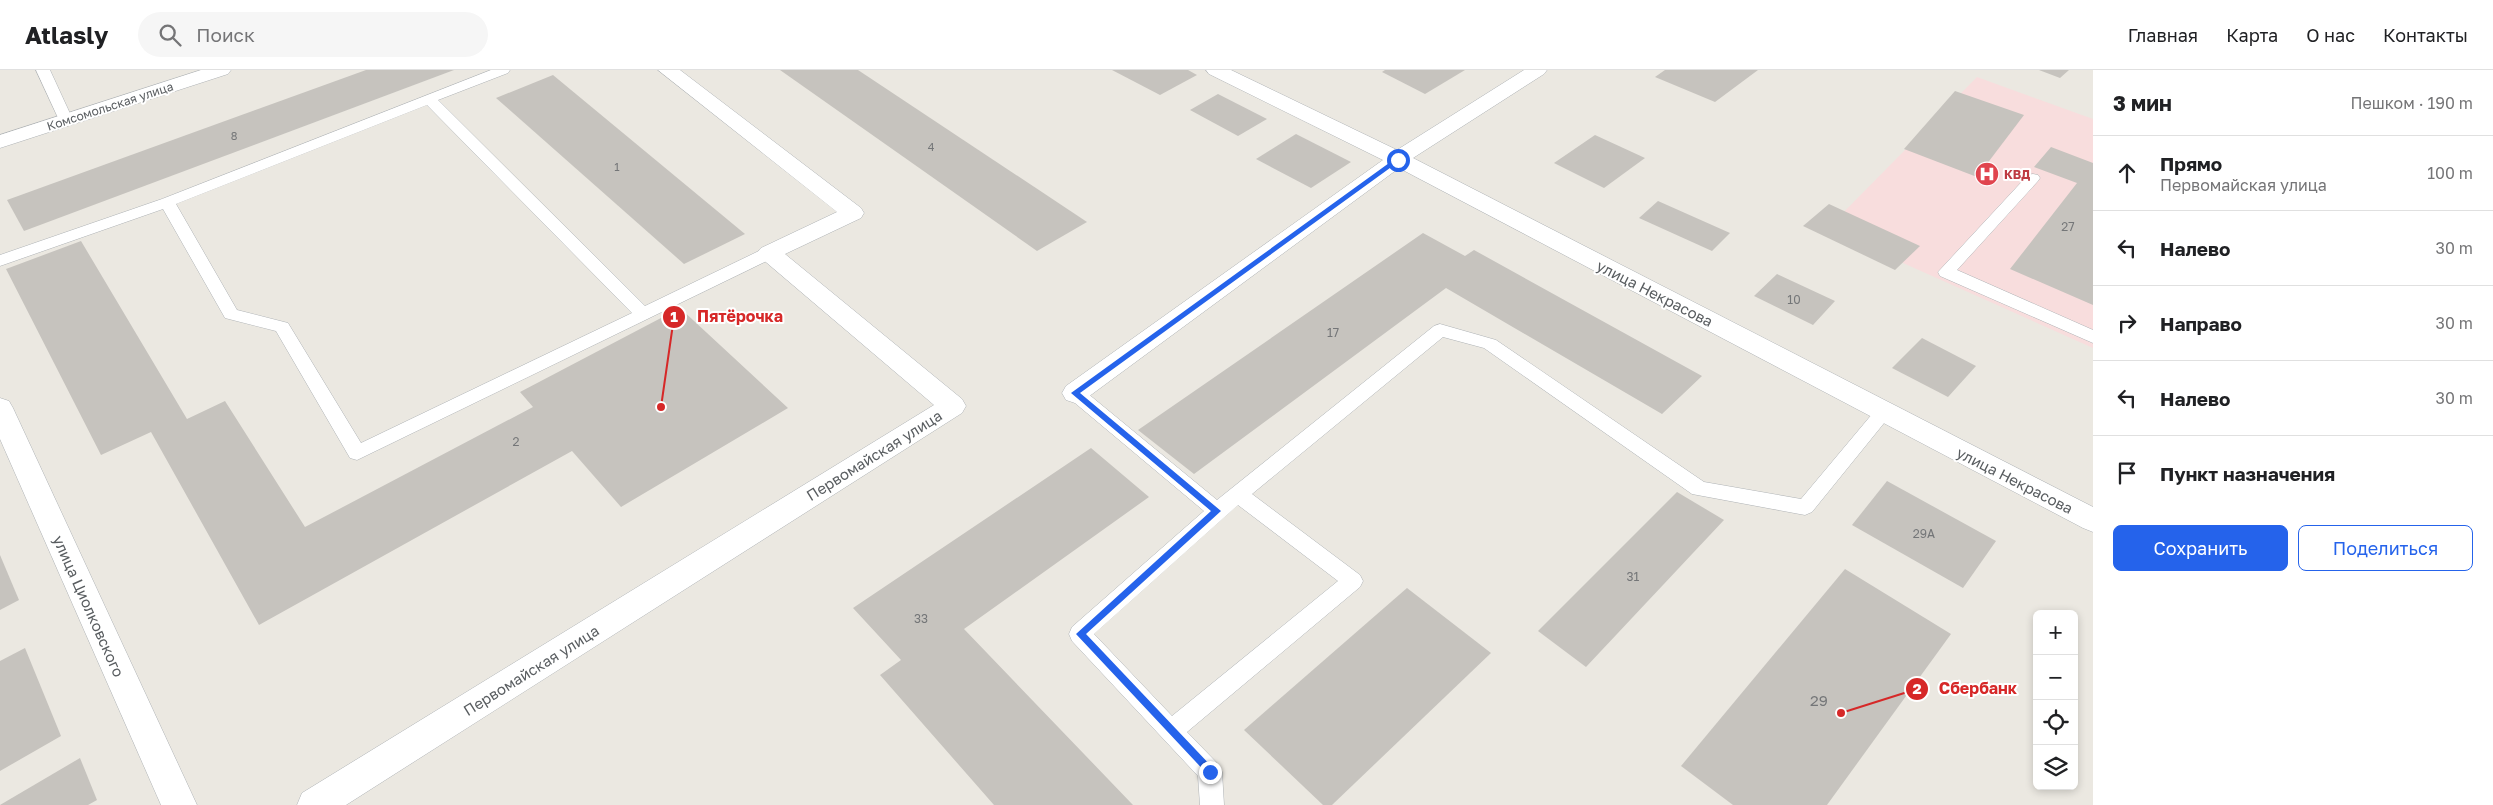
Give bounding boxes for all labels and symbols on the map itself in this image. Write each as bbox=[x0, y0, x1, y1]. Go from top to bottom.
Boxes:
street label: Комсомольская улица bbox=[45, 78, 175, 134]
house number: 8 bbox=[231, 129, 238, 142]
house number: 4 bbox=[928, 140, 935, 153]
route start bbox=[1387, 149, 1410, 172]
house number: 1 bbox=[614, 160, 620, 173]
hospital icon: КВД bbox=[1974, 161, 2000, 187]
place label: КВД bbox=[2004, 167, 2030, 182]
house number: 27 bbox=[2061, 219, 2075, 234]
street label: улица Некрасова bbox=[1594, 256, 1716, 330]
house number: 10 bbox=[1787, 292, 1801, 307]
callout: Пятёрочка bbox=[662, 301, 793, 332]
text: Пятёрочка bbox=[697, 306, 783, 326]
text: 1 bbox=[670, 307, 678, 325]
house number: 17 bbox=[1327, 325, 1339, 340]
street label: Первомайская улица bbox=[803, 406, 945, 504]
house number: 2 bbox=[513, 434, 520, 449]
street label: улица Некрасова bbox=[1954, 443, 2076, 517]
house number: 29А bbox=[1913, 526, 1935, 541]
street label: улица Циолковского bbox=[50, 532, 128, 680]
house number: 31 bbox=[1627, 569, 1640, 584]
house number: 33 bbox=[914, 611, 928, 626]
street label: Первомайская улица bbox=[460, 621, 602, 719]
callout: Сбербанк bbox=[1904, 673, 2027, 704]
text: Сбербанк bbox=[1939, 678, 2018, 698]
text: 2 bbox=[1912, 679, 1922, 697]
house number: 29 bbox=[1810, 691, 1828, 709]
route end bbox=[1199, 761, 1222, 784]

